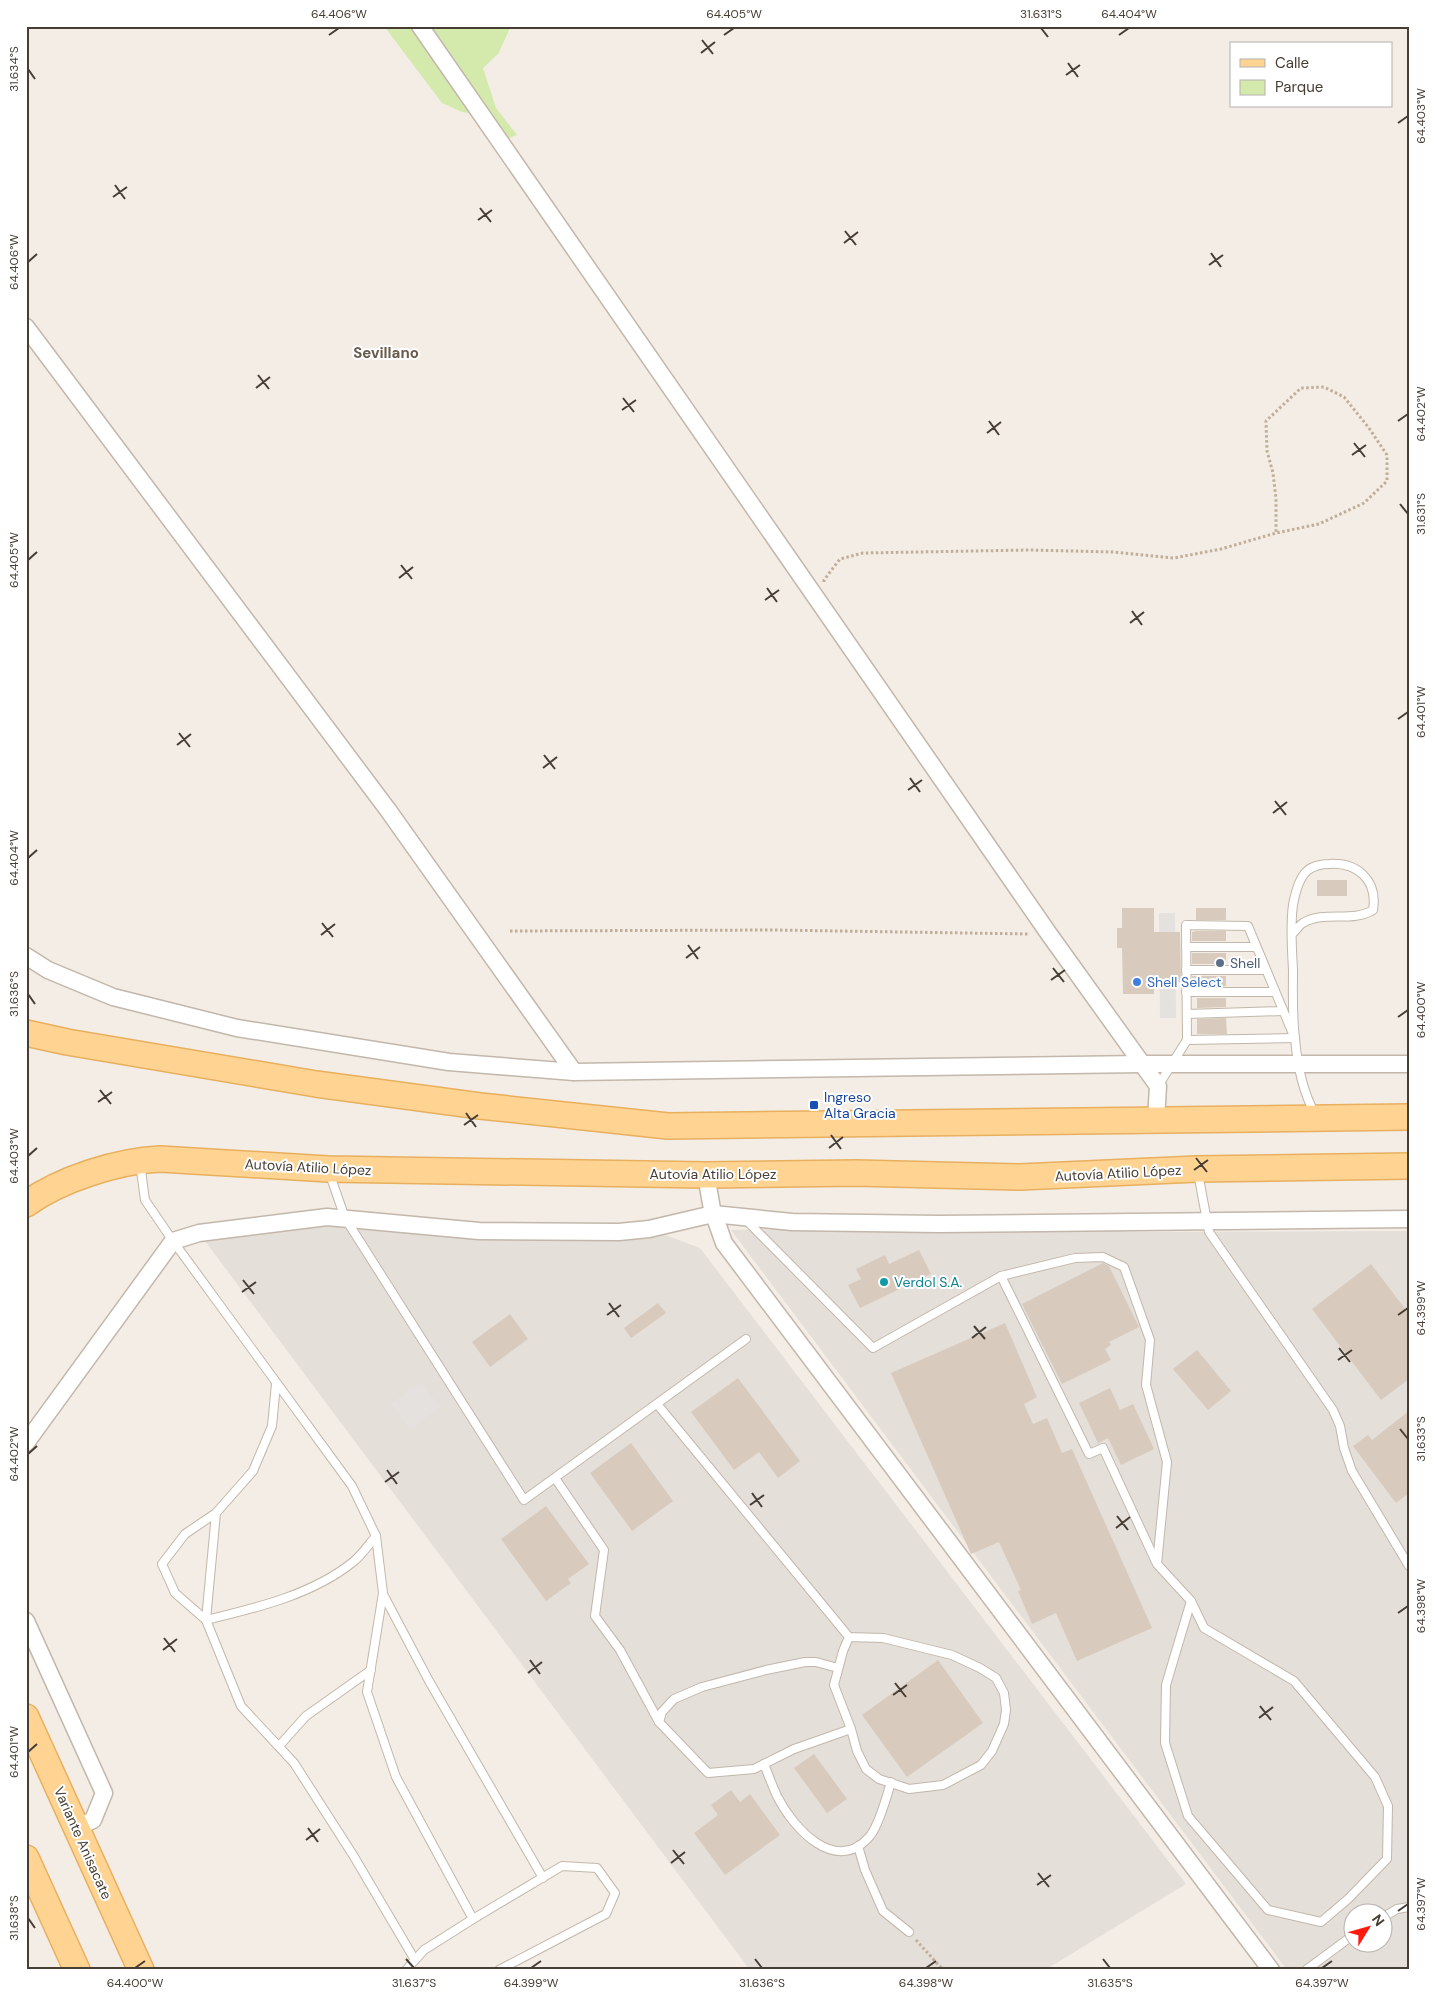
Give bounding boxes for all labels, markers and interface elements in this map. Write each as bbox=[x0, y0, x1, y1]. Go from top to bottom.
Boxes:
text: 64.406°W bbox=[311, 6, 367, 22]
text: 64.405°W bbox=[706, 6, 762, 22]
text: 31.631°S bbox=[1020, 6, 1062, 22]
text: 64.404°W bbox=[1101, 6, 1157, 22]
legend bbox=[1230, 42, 1392, 108]
text: 31.634°S bbox=[6, 46, 22, 92]
text: Calle bbox=[1275, 53, 1309, 73]
text: Parque bbox=[1275, 77, 1323, 97]
text: 64.403°W bbox=[1413, 88, 1429, 144]
text: 64.406°W bbox=[6, 234, 22, 290]
district label: Sevillano bbox=[353, 343, 419, 363]
text: 64.402°W bbox=[1413, 386, 1429, 442]
text: 31.631°S bbox=[1413, 493, 1429, 535]
text: 64.405°W bbox=[6, 532, 22, 588]
text: 64.401°W bbox=[1413, 686, 1429, 738]
text: 64.404°W bbox=[6, 830, 22, 886]
place label: Shell bbox=[1230, 954, 1260, 972]
marker: Shell bbox=[1214, 957, 1226, 969]
text: 31.636°S bbox=[6, 971, 22, 1017]
place label: Shell Select bbox=[1147, 973, 1222, 991]
marker: Shell Select bbox=[1131, 976, 1143, 988]
text: 64.400°W bbox=[1413, 981, 1429, 1038]
place label: Ingreso Alta Gracia bbox=[824, 1088, 896, 1122]
marker: Ingreso Alta Gracia bbox=[808, 1099, 820, 1111]
text: 64.403°W bbox=[6, 1128, 22, 1184]
street label: Autovía Atilio López bbox=[244, 1155, 372, 1179]
street label: Autovía Atilio López bbox=[1054, 1161, 1182, 1185]
street label: Autovía Atilio López bbox=[650, 1165, 776, 1183]
place label: Verdol S.A. bbox=[894, 1273, 962, 1291]
marker: Verdol S.A. bbox=[878, 1276, 890, 1288]
text: 64.399°W bbox=[1413, 1280, 1429, 1335]
text: 31.633°S bbox=[1413, 1416, 1429, 1462]
text: 64.402°W bbox=[6, 1426, 22, 1482]
text: 64.398°W bbox=[1413, 1578, 1429, 1633]
text: 64.401°W bbox=[6, 1726, 22, 1778]
street label: Variante Anisacate bbox=[50, 1784, 116, 1902]
text: 64.397°W bbox=[1413, 1877, 1429, 1931]
text: 31.638°S bbox=[6, 1895, 22, 1941]
north arrow bbox=[1342, 1904, 1392, 1954]
text: N bbox=[1368, 1911, 1389, 1930]
text: 64.400°W bbox=[107, 1975, 164, 1991]
text: 31.637°S bbox=[392, 1975, 436, 1991]
text: 64.399°W bbox=[504, 1975, 559, 1991]
text: 31.636°S bbox=[739, 1975, 785, 1991]
text: 64.398°W bbox=[899, 1975, 954, 1991]
text: 31.635°S bbox=[1087, 1975, 1133, 1991]
text: 64.397°W bbox=[1295, 1975, 1349, 1991]

